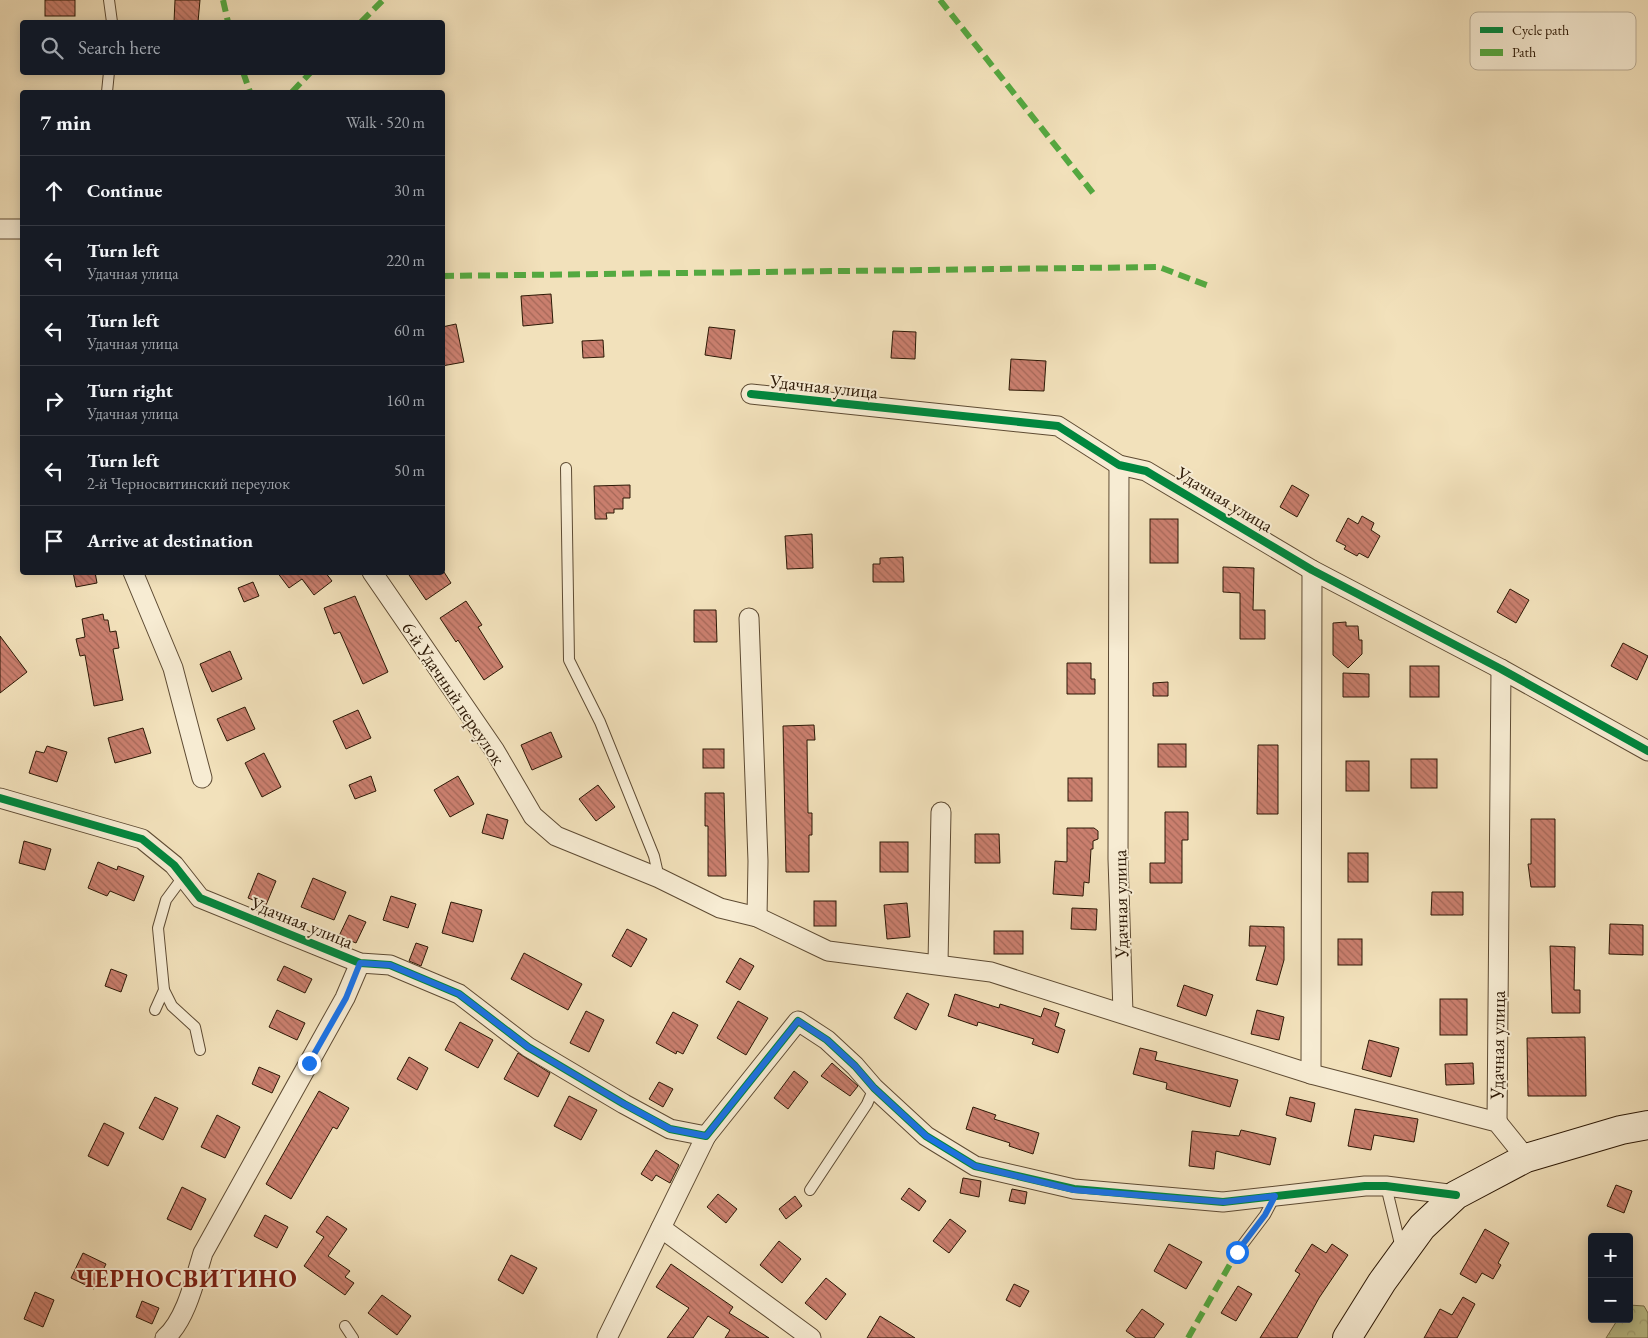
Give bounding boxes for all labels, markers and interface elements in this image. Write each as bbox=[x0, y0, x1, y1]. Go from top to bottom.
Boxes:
legend bbox=[1470, 12, 1636, 70]
search box bbox=[20, 20, 445, 75]
text: Cycle path bbox=[1512, 21, 1569, 39]
icon: search bbox=[38, 34, 66, 62]
text: Search here bbox=[78, 35, 160, 60]
text: Path bbox=[1512, 43, 1536, 61]
text: 7 min bbox=[40, 109, 91, 136]
text: Walk · 520 m bbox=[346, 112, 425, 133]
icon: ahead bbox=[40, 177, 68, 205]
text: Continue bbox=[87, 178, 162, 203]
text: 30 m bbox=[394, 180, 425, 201]
text: Turn left bbox=[87, 238, 159, 263]
icon: left bbox=[40, 247, 68, 275]
text: 220 m bbox=[386, 250, 425, 271]
text: Удачная улица bbox=[87, 263, 179, 284]
text: Turn left bbox=[87, 308, 159, 333]
icon: left bbox=[40, 317, 68, 345]
text: 60 m bbox=[394, 320, 425, 341]
text: Удачная улица bbox=[87, 333, 179, 354]
street label: Удачная улица bbox=[768, 368, 880, 405]
text: Turn right bbox=[87, 378, 173, 403]
icon: right bbox=[40, 387, 68, 415]
text: 160 m bbox=[386, 390, 425, 411]
text: Удачная улица bbox=[87, 403, 179, 424]
text: Turn left bbox=[87, 448, 159, 473]
icon: left bbox=[40, 457, 68, 485]
text: 50 m bbox=[394, 460, 425, 481]
street label: Удачная улица bbox=[1171, 460, 1278, 538]
text: 2-й Черносвитинский переулок bbox=[87, 473, 290, 494]
icon: arrive bbox=[40, 527, 68, 555]
text: Arrive at destination bbox=[87, 528, 253, 553]
street label: 6-й Удачный переулок bbox=[396, 617, 511, 770]
street label: Удачная улица bbox=[1107, 849, 1134, 960]
street label: Удачная улица bbox=[246, 890, 357, 955]
street label: Удачная улица bbox=[1484, 990, 1511, 1101]
route end bbox=[298, 1052, 321, 1075]
map controls bbox=[1588, 1233, 1633, 1323]
button: + bbox=[1588, 1233, 1633, 1278]
route start bbox=[1226, 1241, 1249, 1264]
district label: ЧЕРНОСВИТИНО bbox=[76, 1263, 298, 1294]
button: − bbox=[1588, 1278, 1633, 1323]

